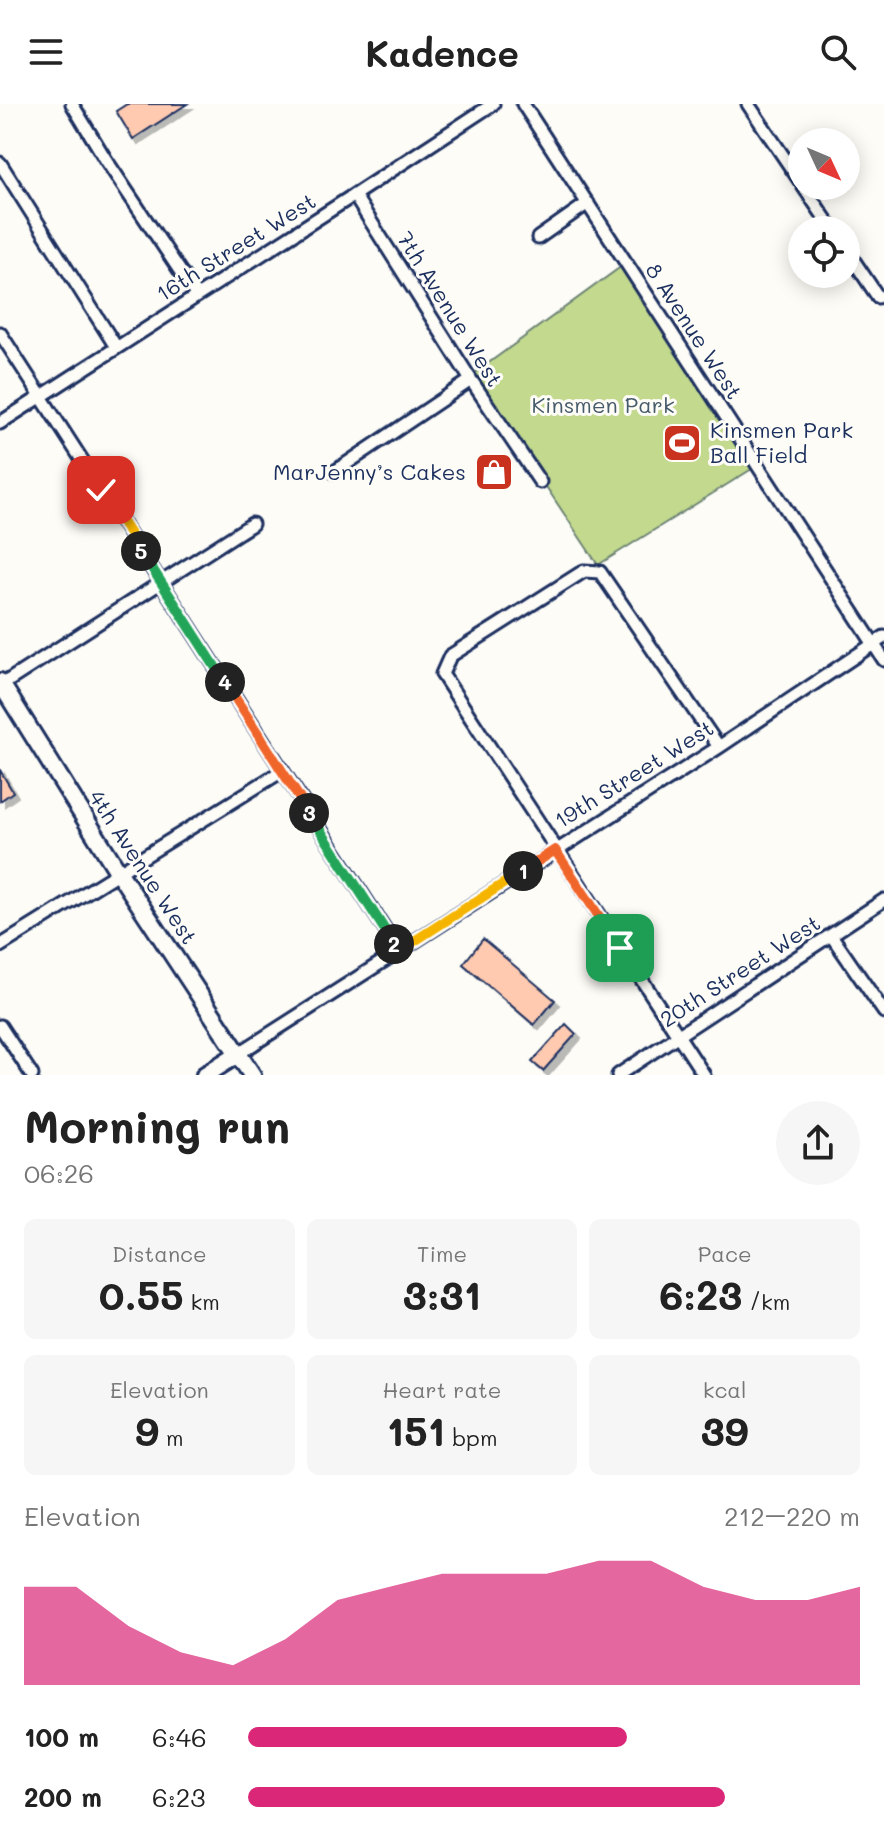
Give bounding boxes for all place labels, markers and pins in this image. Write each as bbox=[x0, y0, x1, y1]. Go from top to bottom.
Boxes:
place label: Kinsmen Park Ball Field bbox=[710, 415, 853, 469]
sports icon: Kinsmen Park Ball Field bbox=[661, 422, 703, 464]
shop icon: MarJenny’s Cakes bbox=[473, 451, 515, 493]
pin bbox=[67, 456, 135, 524]
place label: MarJenny’s Cakes bbox=[273, 457, 466, 486]
pin: 5 bbox=[121, 531, 161, 571]
pin: 4 bbox=[205, 662, 245, 702]
pin: 3 bbox=[289, 793, 329, 833]
pin: 1 bbox=[503, 851, 543, 891]
pin bbox=[586, 914, 654, 982]
pin: 2 bbox=[374, 924, 414, 964]

